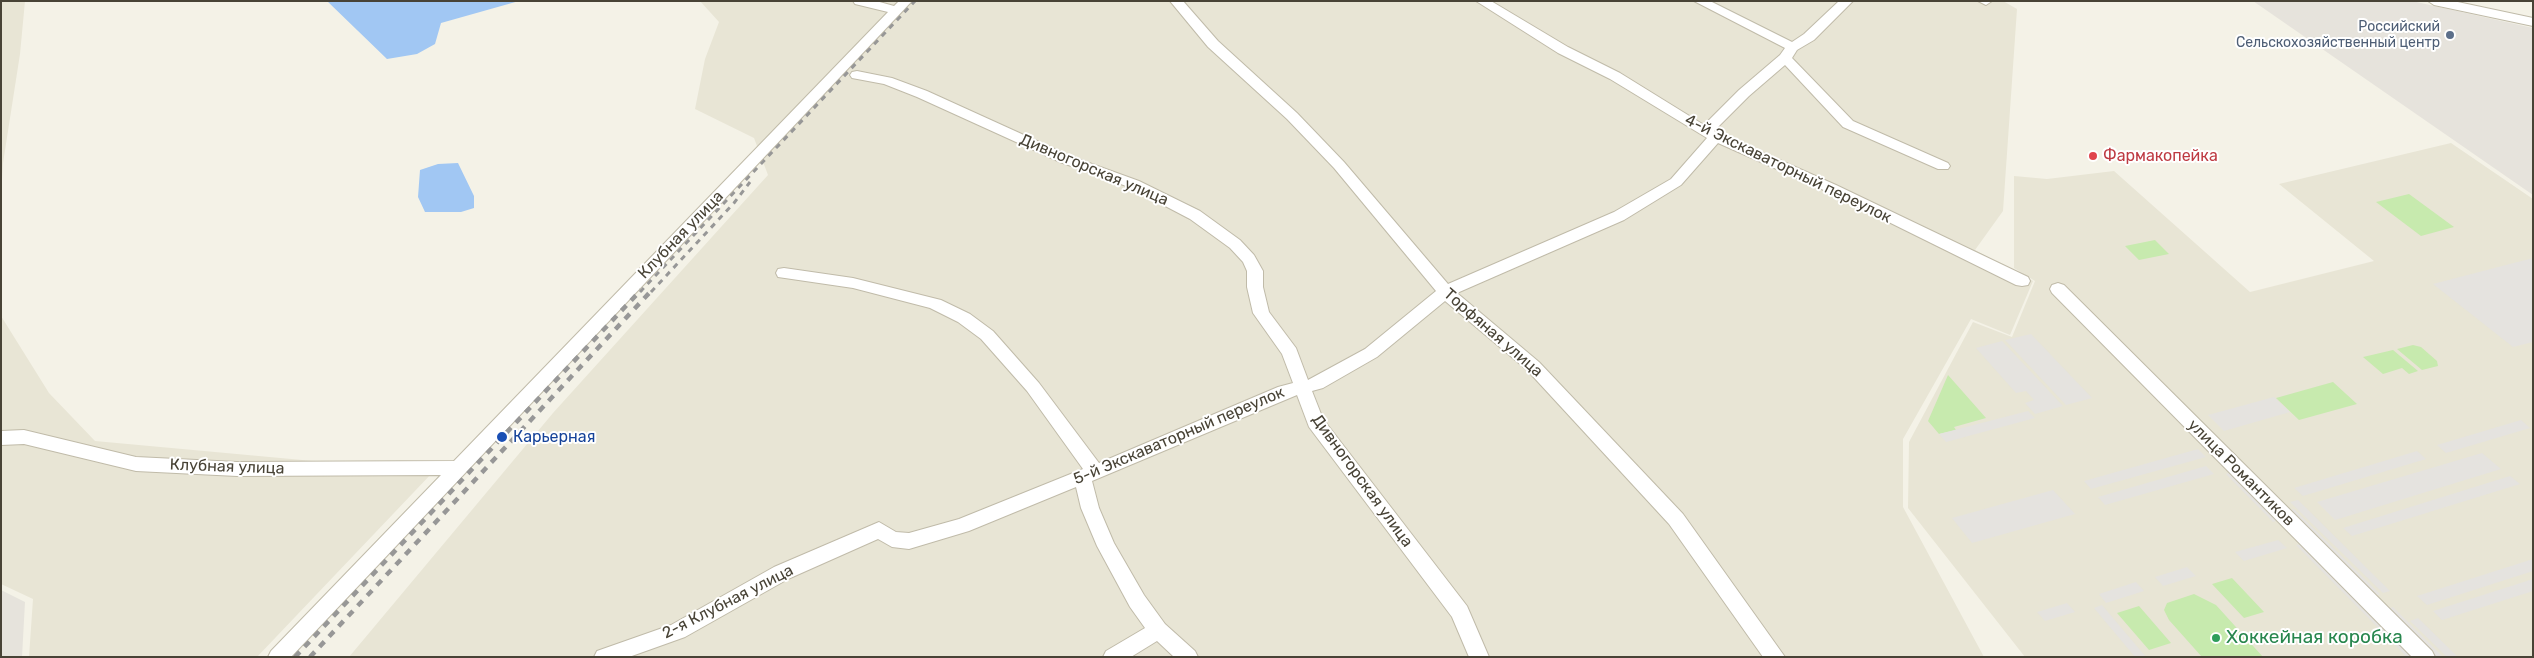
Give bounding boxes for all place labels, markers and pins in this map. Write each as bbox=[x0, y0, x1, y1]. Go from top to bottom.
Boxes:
place label: Российский Сельскохозяйственный центр bbox=[2236, 19, 2440, 52]
marker: Российский Сельскохозяйственный центр bbox=[2444, 29, 2456, 41]
place label: Фармакопейка bbox=[2103, 146, 2218, 166]
marker: Фармакопейка bbox=[2087, 150, 2099, 162]
place label: Карьерная bbox=[513, 427, 595, 447]
marker: Карьерная bbox=[495, 430, 509, 444]
place label: Хоккейная коробка bbox=[2226, 627, 2403, 649]
marker: Хоккейная коробка bbox=[2210, 632, 2222, 644]

